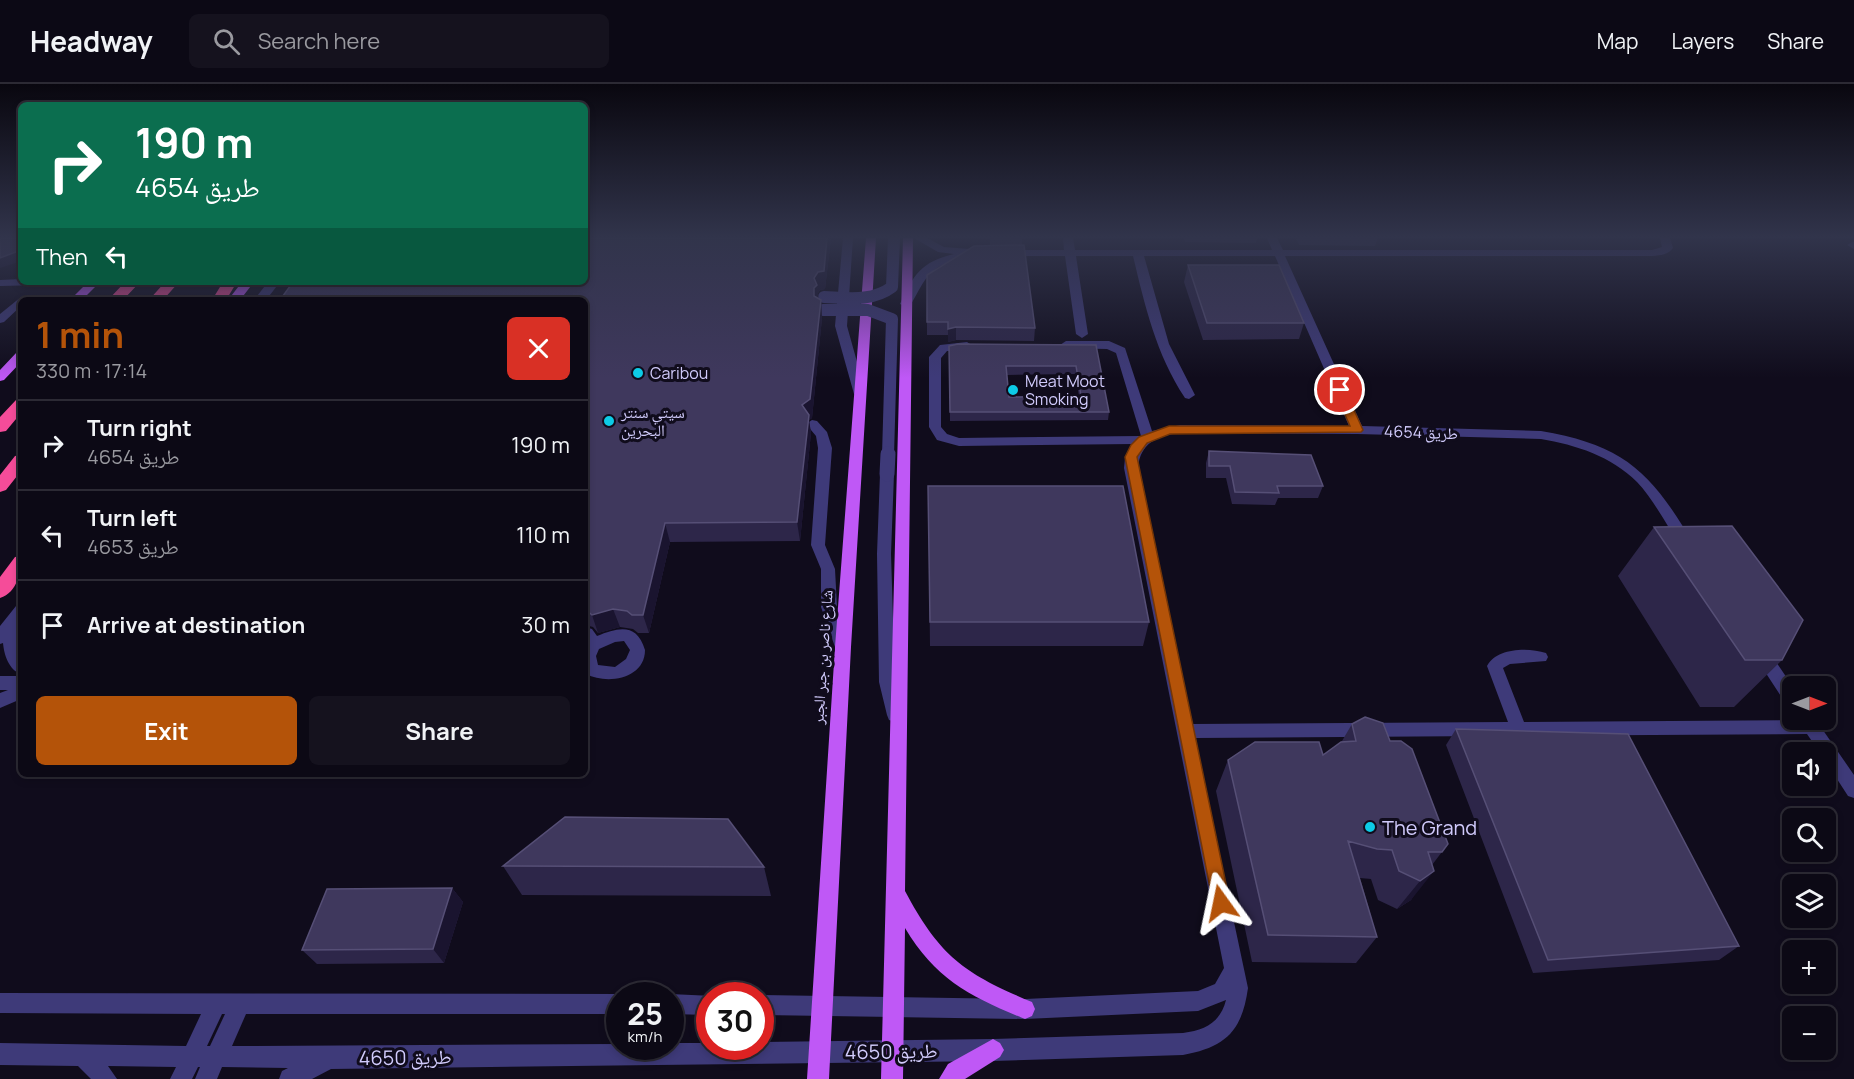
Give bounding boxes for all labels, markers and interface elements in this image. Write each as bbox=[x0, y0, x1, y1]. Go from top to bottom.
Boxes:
search box bbox=[189, 14, 609, 68]
text: Headway bbox=[30, 22, 153, 60]
icon: search bbox=[210, 25, 243, 58]
text: Search here bbox=[258, 26, 380, 56]
text: Map bbox=[1597, 27, 1638, 55]
text: Layers bbox=[1671, 27, 1734, 55]
text: Share bbox=[1767, 27, 1824, 55]
text: 190 m bbox=[135, 113, 253, 171]
icon: right bbox=[36, 126, 114, 204]
text: طريق 4654 bbox=[135, 168, 260, 205]
icon: left bbox=[100, 240, 133, 273]
text: Then bbox=[36, 242, 88, 272]
text: 1 min bbox=[36, 310, 124, 359]
button: close bbox=[507, 317, 570, 380]
text: 330 m · 17:14 bbox=[36, 357, 147, 384]
place label: Caribou bbox=[650, 362, 708, 384]
pin bbox=[1314, 364, 1365, 415]
marker: Caribou bbox=[631, 366, 645, 380]
place label: Meat Moot Smoking bbox=[1025, 370, 1105, 410]
icon: arrive bbox=[1323, 373, 1356, 406]
marker: Meat Moot Smoking bbox=[1006, 383, 1020, 397]
place label: سيتي سنتر البحرين bbox=[620, 401, 685, 441]
text: Turn right bbox=[87, 413, 192, 443]
marker: سيتي سنتر البحرين bbox=[602, 414, 616, 428]
street label: طريق 4654 bbox=[1384, 420, 1458, 444]
icon: right bbox=[36, 429, 69, 462]
text: 190 m bbox=[511, 430, 570, 460]
text: طريق 4654 bbox=[87, 443, 180, 470]
text: Turn left bbox=[87, 503, 177, 533]
icon: left bbox=[36, 519, 69, 552]
text: 110 m bbox=[516, 520, 570, 550]
text: طريق 4653 bbox=[87, 533, 179, 560]
street label: شارع ناصر بن جبر الجبر bbox=[806, 589, 838, 726]
icon: arrive bbox=[36, 609, 69, 642]
text: Arrive at destination bbox=[87, 610, 305, 640]
text: 30 m bbox=[521, 610, 570, 640]
north arrow bbox=[1782, 676, 1836, 730]
map controls bbox=[1782, 676, 1836, 1060]
button: Exit bbox=[36, 696, 297, 765]
button: Share bbox=[309, 696, 570, 765]
button: sound bbox=[1782, 742, 1836, 796]
button: search bbox=[1782, 808, 1836, 862]
place label: The Grand bbox=[1382, 814, 1477, 841]
marker: The Grand bbox=[1363, 820, 1377, 834]
position arrow bbox=[1189, 871, 1253, 935]
button: layers bbox=[1782, 874, 1836, 928]
button: + bbox=[1782, 940, 1836, 994]
speed limit sign: 30 bbox=[696, 982, 774, 1060]
text: 25 bbox=[627, 993, 663, 1034]
button: − bbox=[1782, 1006, 1836, 1060]
text: km/h bbox=[628, 1026, 662, 1047]
street label: طريق 4650 bbox=[844, 1037, 938, 1065]
street label: طريق 4650 bbox=[358, 1043, 452, 1071]

